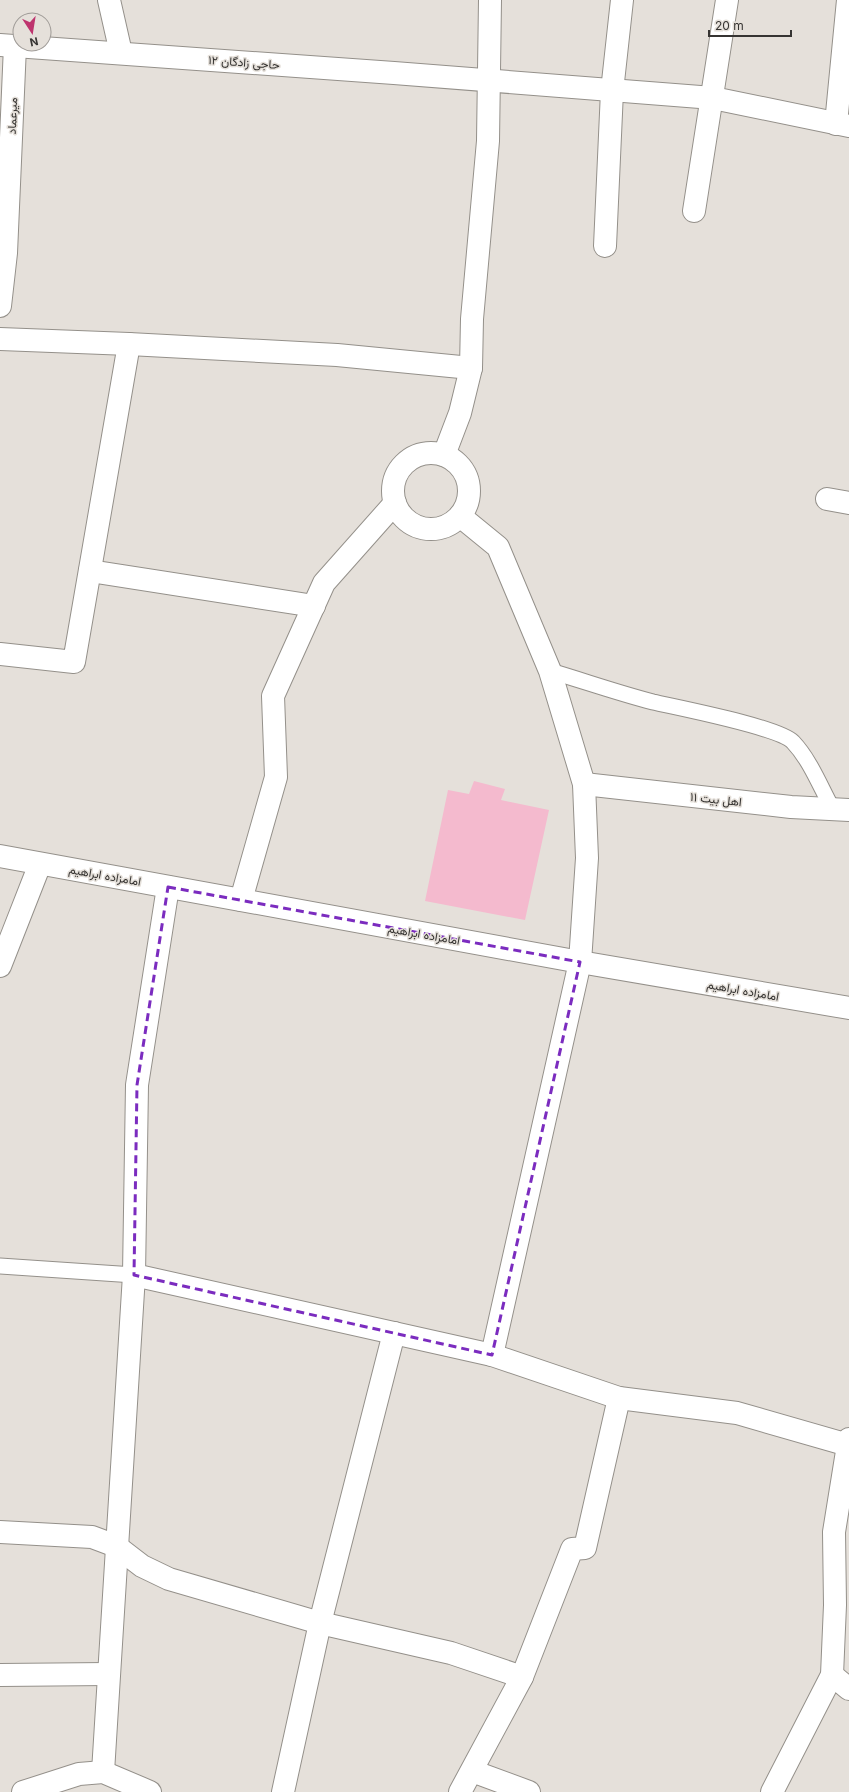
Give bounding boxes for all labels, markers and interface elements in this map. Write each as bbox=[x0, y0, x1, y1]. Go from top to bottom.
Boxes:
north arrow bbox=[12, 12, 52, 52]
scale bar bbox=[709, 12, 791, 38]
text: 20 m bbox=[715, 18, 744, 33]
text: N bbox=[29, 34, 40, 50]
street label: حاجی زادگان ۱۲ bbox=[208, 52, 280, 73]
street label: میرعماد bbox=[4, 97, 21, 135]
street label: اهل بیت ۱۱ bbox=[689, 789, 743, 810]
street label: امامزاده ابراهیم bbox=[67, 861, 142, 890]
street label: امامزاده ابراهیم bbox=[386, 920, 461, 949]
street label: امامزاده ابراهیم bbox=[705, 976, 780, 1005]

